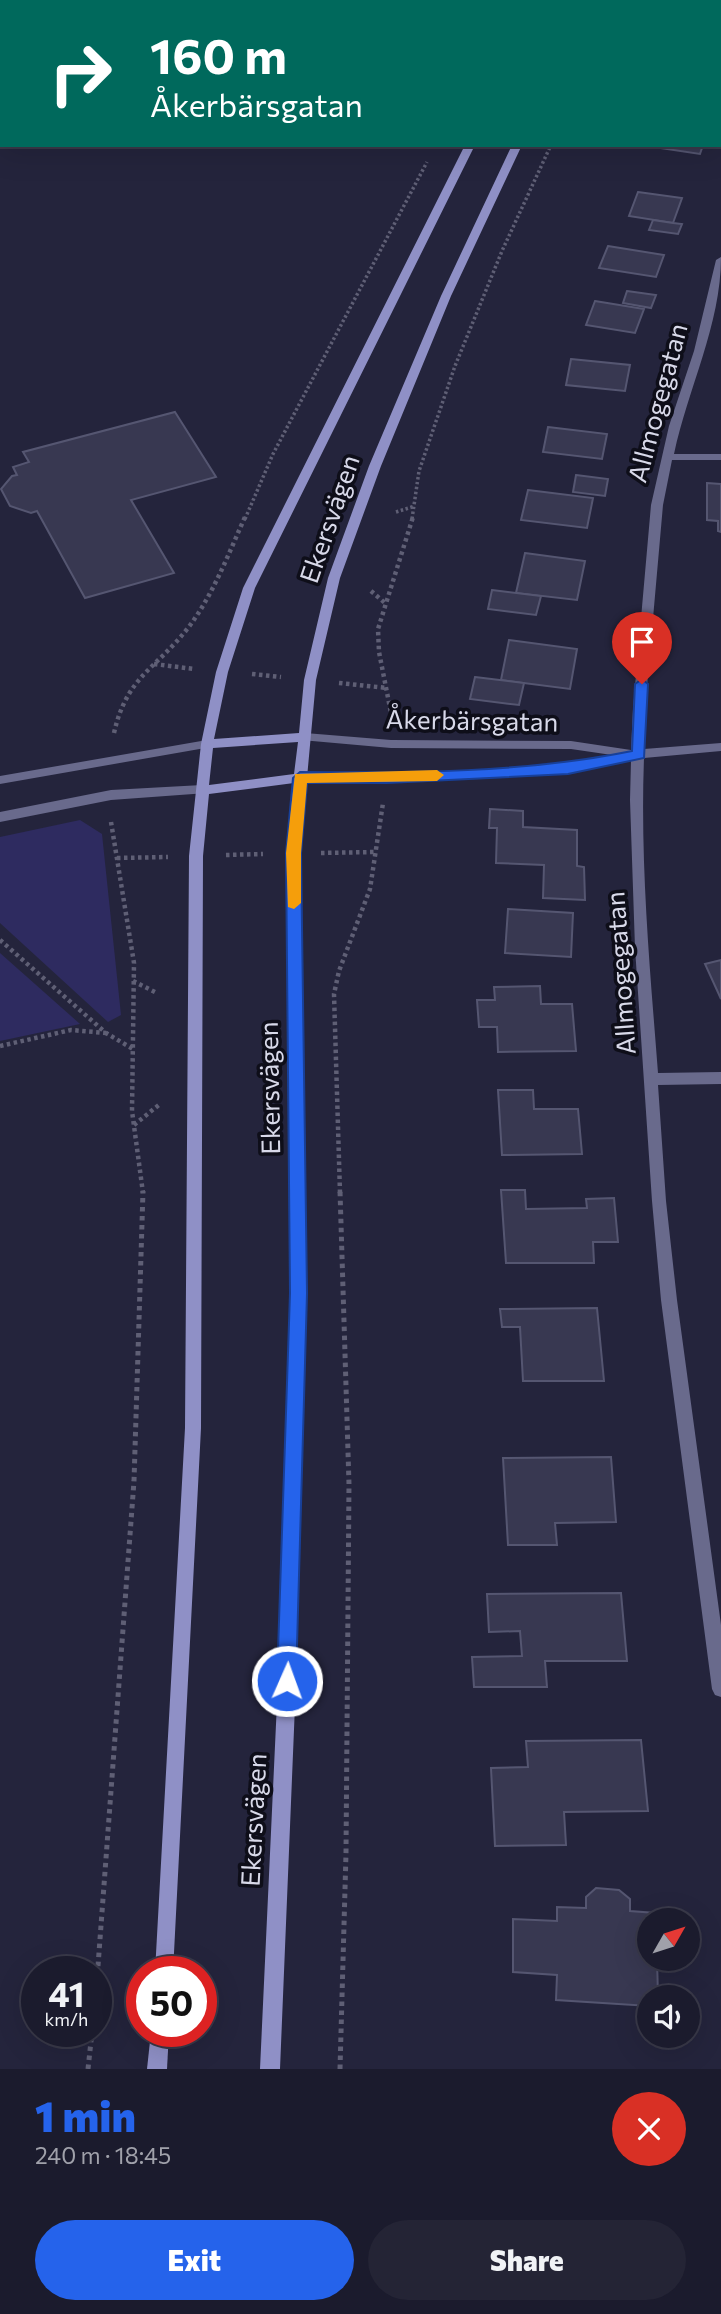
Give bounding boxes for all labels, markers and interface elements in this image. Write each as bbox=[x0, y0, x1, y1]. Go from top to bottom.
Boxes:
text: 160 m bbox=[150, 24, 287, 84]
icon: right bbox=[35, 28, 126, 119]
text: Åkerbärsgatan bbox=[150, 84, 363, 124]
street label: Allmogegatan bbox=[620, 320, 693, 486]
street label: Ekersvägen bbox=[292, 451, 365, 587]
pin bbox=[612, 612, 672, 684]
icon: arrive bbox=[623, 623, 661, 661]
street label: Åkerbärsgatan bbox=[385, 702, 559, 737]
street label: Allmogegatan bbox=[598, 890, 641, 1056]
street label: Ekersvägen bbox=[252, 1021, 285, 1155]
position arrow bbox=[250, 1644, 324, 1718]
street label: Ekersvägen bbox=[234, 1753, 271, 1887]
north arrow bbox=[637, 1908, 700, 1970]
map controls bbox=[637, 1908, 700, 2048]
speed limit sign: 50 bbox=[126, 1956, 217, 2047]
text: 41 bbox=[48, 1971, 85, 2014]
button: sound bbox=[637, 1985, 700, 2048]
text: km/h bbox=[45, 2008, 88, 2030]
text: 1 min bbox=[35, 2089, 136, 2141]
button: close bbox=[612, 2092, 686, 2166]
text: 240 m · 18:45 bbox=[35, 2141, 171, 2169]
button: Exit bbox=[35, 2220, 354, 2300]
button: Share bbox=[368, 2220, 686, 2300]

